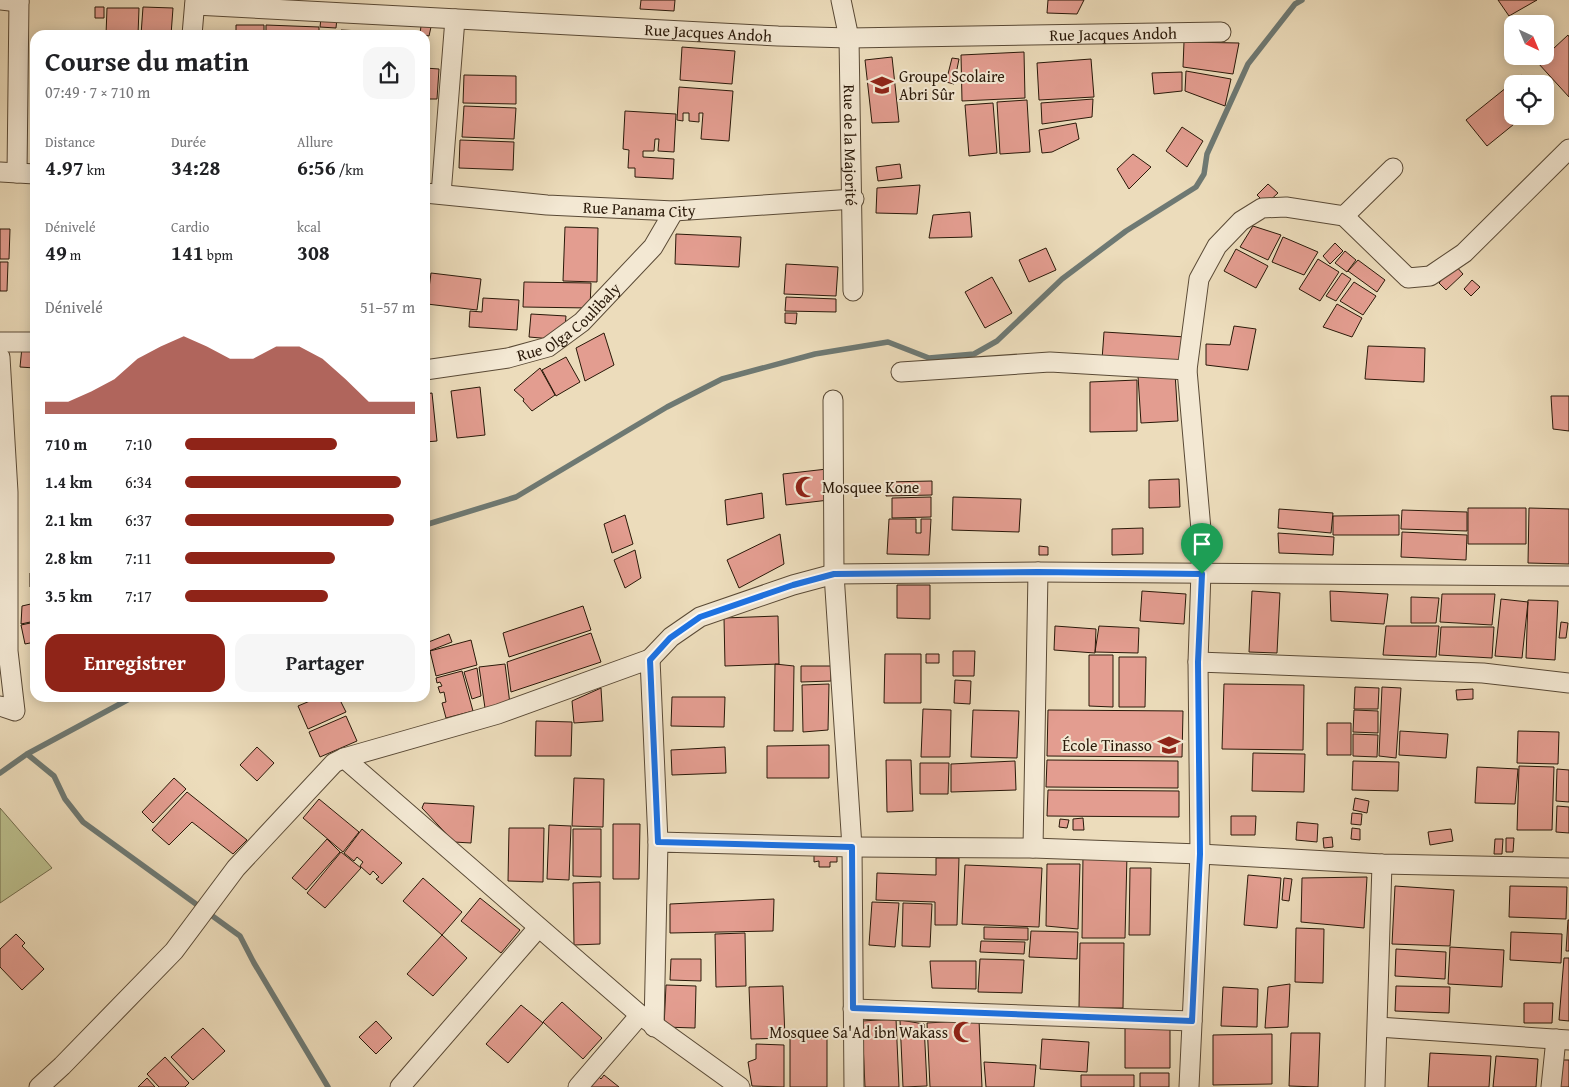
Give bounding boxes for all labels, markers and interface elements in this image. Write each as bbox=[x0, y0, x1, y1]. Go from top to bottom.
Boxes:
north arrow bbox=[1504, 15, 1554, 65]
map controls bbox=[1504, 15, 1554, 125]
street label: Rue Jacques Andoh bbox=[644, 17, 773, 48]
street label: Rue Jacques Andoh bbox=[1049, 21, 1177, 47]
text: Course du matin bbox=[45, 40, 249, 81]
button: share bbox=[363, 47, 415, 99]
place label: Groupe Scolaire Abri Sûr bbox=[899, 64, 1005, 106]
school or university icon: Groupe Scolaire Abri Sûr bbox=[869, 72, 895, 98]
button: locate bbox=[1504, 75, 1554, 125]
text: 07:49 · 7 × 710 m bbox=[45, 80, 150, 104]
street label: Rue de la Majorité bbox=[838, 84, 864, 206]
text: Distance bbox=[45, 132, 95, 152]
text: Durée bbox=[171, 132, 206, 152]
text: Allure bbox=[297, 132, 333, 152]
text: 4.97 bbox=[45, 152, 84, 183]
text: 34:28 bbox=[171, 152, 220, 183]
text: 6:56 bbox=[297, 152, 336, 183]
text: km bbox=[84, 160, 105, 180]
text: /km bbox=[336, 160, 364, 180]
street label: Rue Panama City bbox=[582, 195, 696, 223]
text: Dénivelé bbox=[45, 217, 96, 237]
text: Cardio bbox=[171, 217, 209, 237]
text: kcal bbox=[297, 217, 321, 237]
text: 49 bbox=[45, 237, 67, 268]
text: 141 bbox=[171, 237, 204, 268]
text: 308 bbox=[297, 237, 330, 268]
text: m bbox=[67, 245, 81, 265]
text: bpm bbox=[204, 245, 233, 265]
street label: Rue Olga Coulibaly bbox=[514, 277, 626, 367]
text: Dénivelé bbox=[45, 295, 103, 319]
text: 51–57 m bbox=[360, 295, 415, 319]
text: 710 m bbox=[45, 432, 87, 456]
text: 7:10 bbox=[125, 432, 152, 456]
text: 1.4 km bbox=[45, 470, 92, 494]
text: 6:34 bbox=[125, 470, 152, 494]
mosque icon: Mosquee Kone bbox=[793, 474, 819, 500]
place label: Mosquee Kone bbox=[822, 475, 919, 499]
text: 2.1 km bbox=[45, 508, 92, 532]
text: 6:37 bbox=[125, 508, 152, 532]
pin bbox=[1181, 523, 1223, 574]
icon: arrive bbox=[1188, 530, 1216, 558]
text: 2.8 km bbox=[45, 546, 92, 570]
text: 7:11 bbox=[125, 546, 152, 570]
text: 3.5 km bbox=[45, 584, 92, 608]
text: 7:17 bbox=[125, 584, 152, 608]
button: Enregistrer bbox=[45, 634, 225, 692]
button: Partager bbox=[235, 634, 415, 692]
school or university icon: École Tinasso bbox=[1156, 732, 1182, 758]
place label: École Tinasso bbox=[1062, 733, 1152, 757]
mosque icon: Mosquee Sa'Ad ibn Wakass bbox=[951, 1019, 977, 1045]
place label: Mosquee Sa'Ad ibn Wakass bbox=[769, 1020, 948, 1044]

